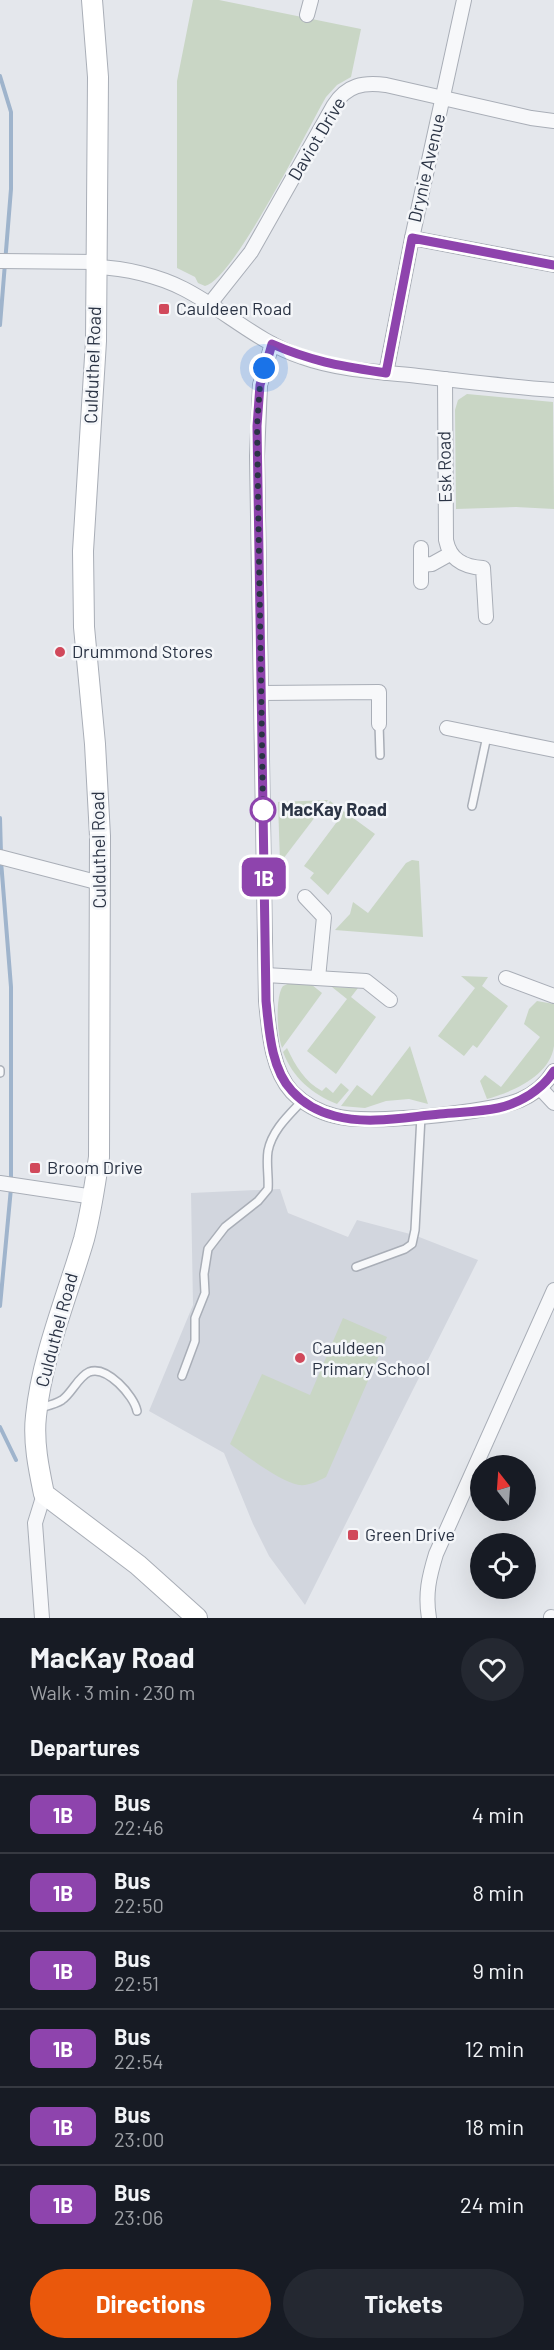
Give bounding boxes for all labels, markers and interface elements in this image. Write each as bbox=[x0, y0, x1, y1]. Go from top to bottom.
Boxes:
street label: Daviot Drive bbox=[283, 93, 350, 184]
street label: Drynie Avenue bbox=[403, 111, 449, 224]
place label: Cauldeen Road bbox=[176, 297, 292, 319]
marker: Cauldeen Road bbox=[157, 302, 171, 316]
street label: Culduthel Road bbox=[79, 306, 105, 424]
your location bbox=[249, 353, 279, 383]
street label: Esk Road bbox=[432, 431, 456, 503]
place label: Drummond Stores bbox=[72, 640, 213, 662]
marker: Drummond Stores bbox=[53, 645, 67, 659]
street label: Culduthel Road bbox=[86, 791, 110, 909]
marker: MacKay Road bbox=[250, 797, 276, 823]
place label: MacKay Road bbox=[281, 798, 387, 820]
line badge: 1B bbox=[237, 858, 291, 896]
text: 1B bbox=[254, 865, 274, 890]
place label: Broom Drive bbox=[47, 1156, 143, 1178]
marker: Broom Drive bbox=[28, 1161, 42, 1175]
street label: Culduthel Road bbox=[30, 1270, 82, 1389]
place label: Cauldeen Primary School bbox=[312, 1336, 430, 1379]
marker: Cauldeen Primary School bbox=[293, 1351, 307, 1365]
north arrow bbox=[470, 1455, 536, 1521]
map controls bbox=[470, 1455, 536, 1599]
place label: Green Drive bbox=[365, 1523, 455, 1545]
marker: Green Drive bbox=[346, 1528, 360, 1542]
button: locate bbox=[470, 1533, 536, 1599]
button: heart bbox=[461, 1638, 524, 1701]
text: MacKay Road bbox=[30, 1640, 195, 1674]
text: Walk · 3 min · 230 m bbox=[30, 1680, 195, 1704]
text: Departures bbox=[30, 1734, 140, 1760]
text: Bus bbox=[114, 1789, 151, 1815]
text: 4 min bbox=[472, 1801, 524, 1827]
text: 1B bbox=[53, 1802, 73, 1827]
text: 22:46 bbox=[114, 1815, 164, 1839]
text: Bus bbox=[114, 1867, 151, 1893]
text: 8 min bbox=[472, 1879, 524, 1905]
text: 1B bbox=[53, 1880, 73, 1905]
text: 22:50 bbox=[114, 1893, 164, 1917]
text: Bus bbox=[114, 1945, 151, 1971]
text: 9 min bbox=[472, 1957, 524, 1983]
text: 1B bbox=[53, 1958, 73, 1983]
text: 22:51 bbox=[114, 1971, 159, 1995]
text: Bus bbox=[114, 2023, 151, 2049]
text: 12 min bbox=[464, 2035, 524, 2061]
text: 1B bbox=[53, 2036, 73, 2061]
text: 22:54 bbox=[114, 2049, 164, 2073]
text: Bus bbox=[114, 2101, 151, 2127]
text: 18 min bbox=[465, 2113, 524, 2139]
text: 1B bbox=[53, 2114, 73, 2139]
text: 23:00 bbox=[114, 2127, 164, 2151]
text: Bus bbox=[114, 2179, 151, 2205]
text: 24 min bbox=[460, 2191, 524, 2217]
text: 1B bbox=[53, 2192, 73, 2217]
text: 23:06 bbox=[114, 2205, 163, 2229]
button: Directions bbox=[30, 2269, 271, 2338]
button: Tickets bbox=[283, 2269, 524, 2338]

